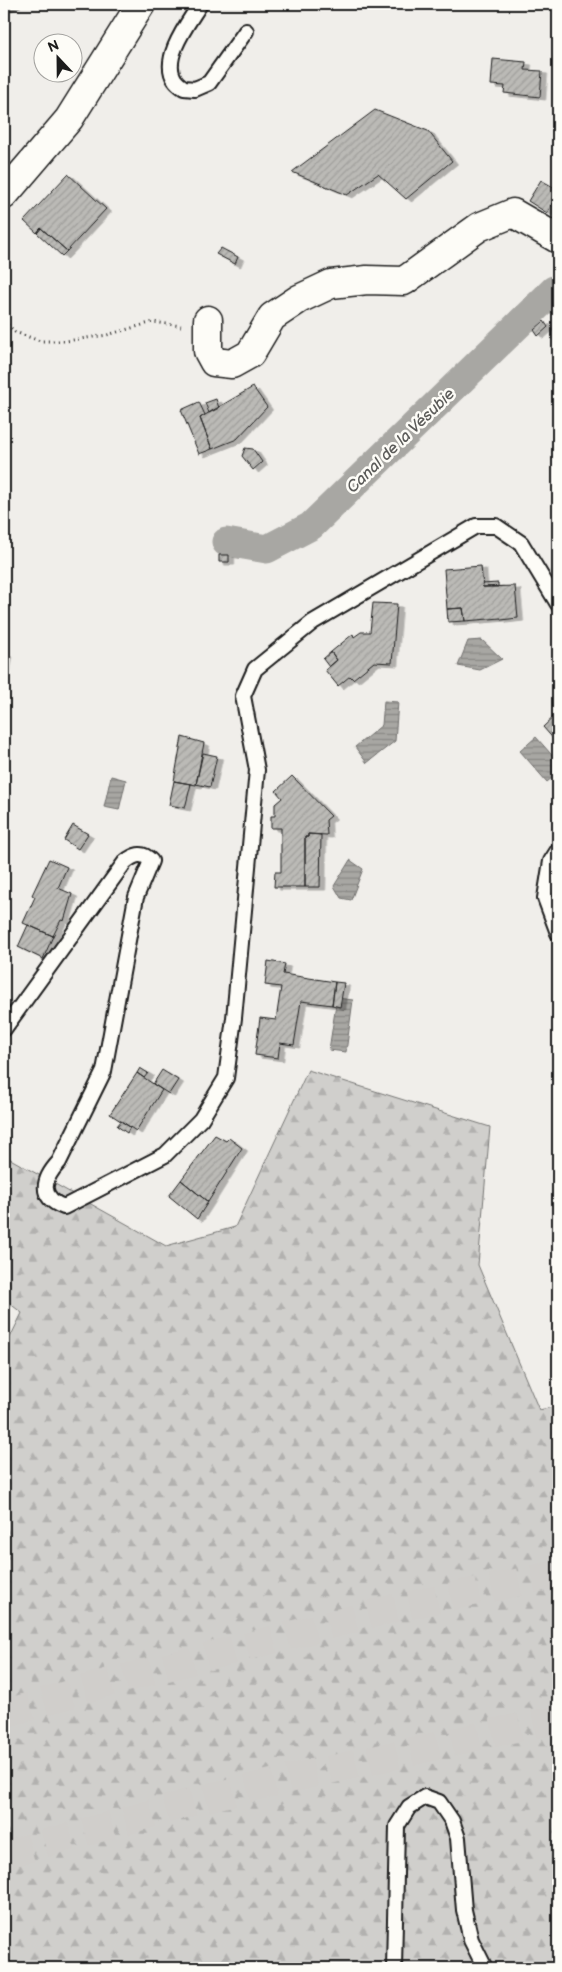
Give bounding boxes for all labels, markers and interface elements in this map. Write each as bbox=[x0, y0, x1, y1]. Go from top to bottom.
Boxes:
north arrow bbox=[32, 32, 82, 82]
text: N bbox=[45, 37, 61, 56]
water label: Canal de la Vésubie bbox=[343, 385, 459, 497]

